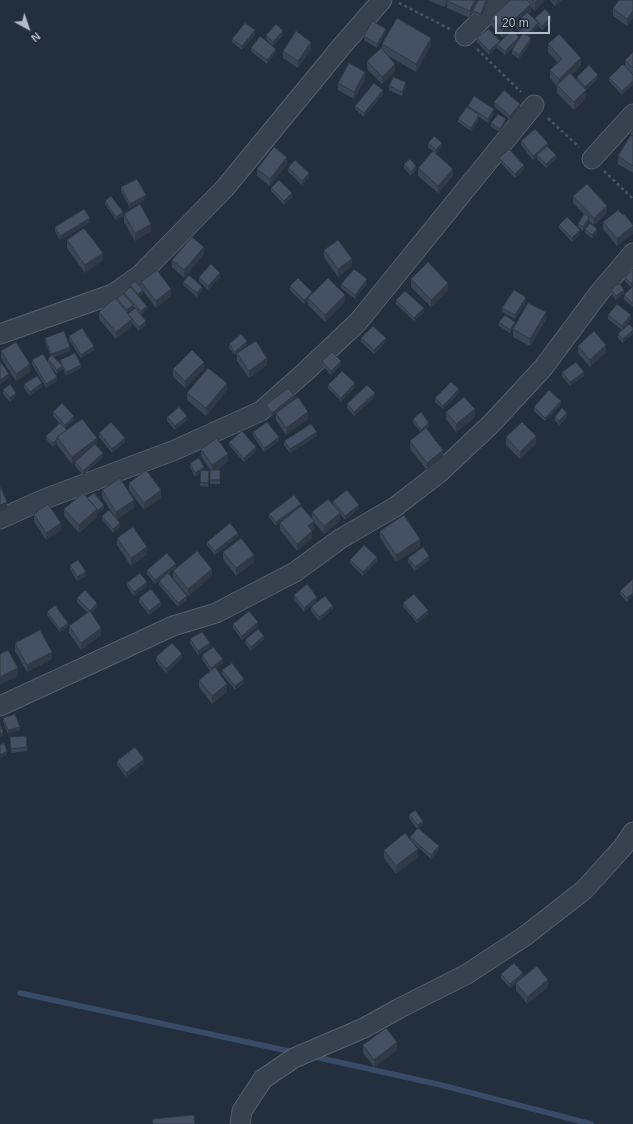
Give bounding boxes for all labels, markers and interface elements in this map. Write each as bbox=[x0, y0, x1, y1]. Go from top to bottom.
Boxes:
north arrow bbox=[8, 8, 48, 48]
scale bar bbox=[497, 8, 552, 34]
text: 20 m bbox=[502, 16, 529, 30]
text: N bbox=[29, 30, 43, 44]

